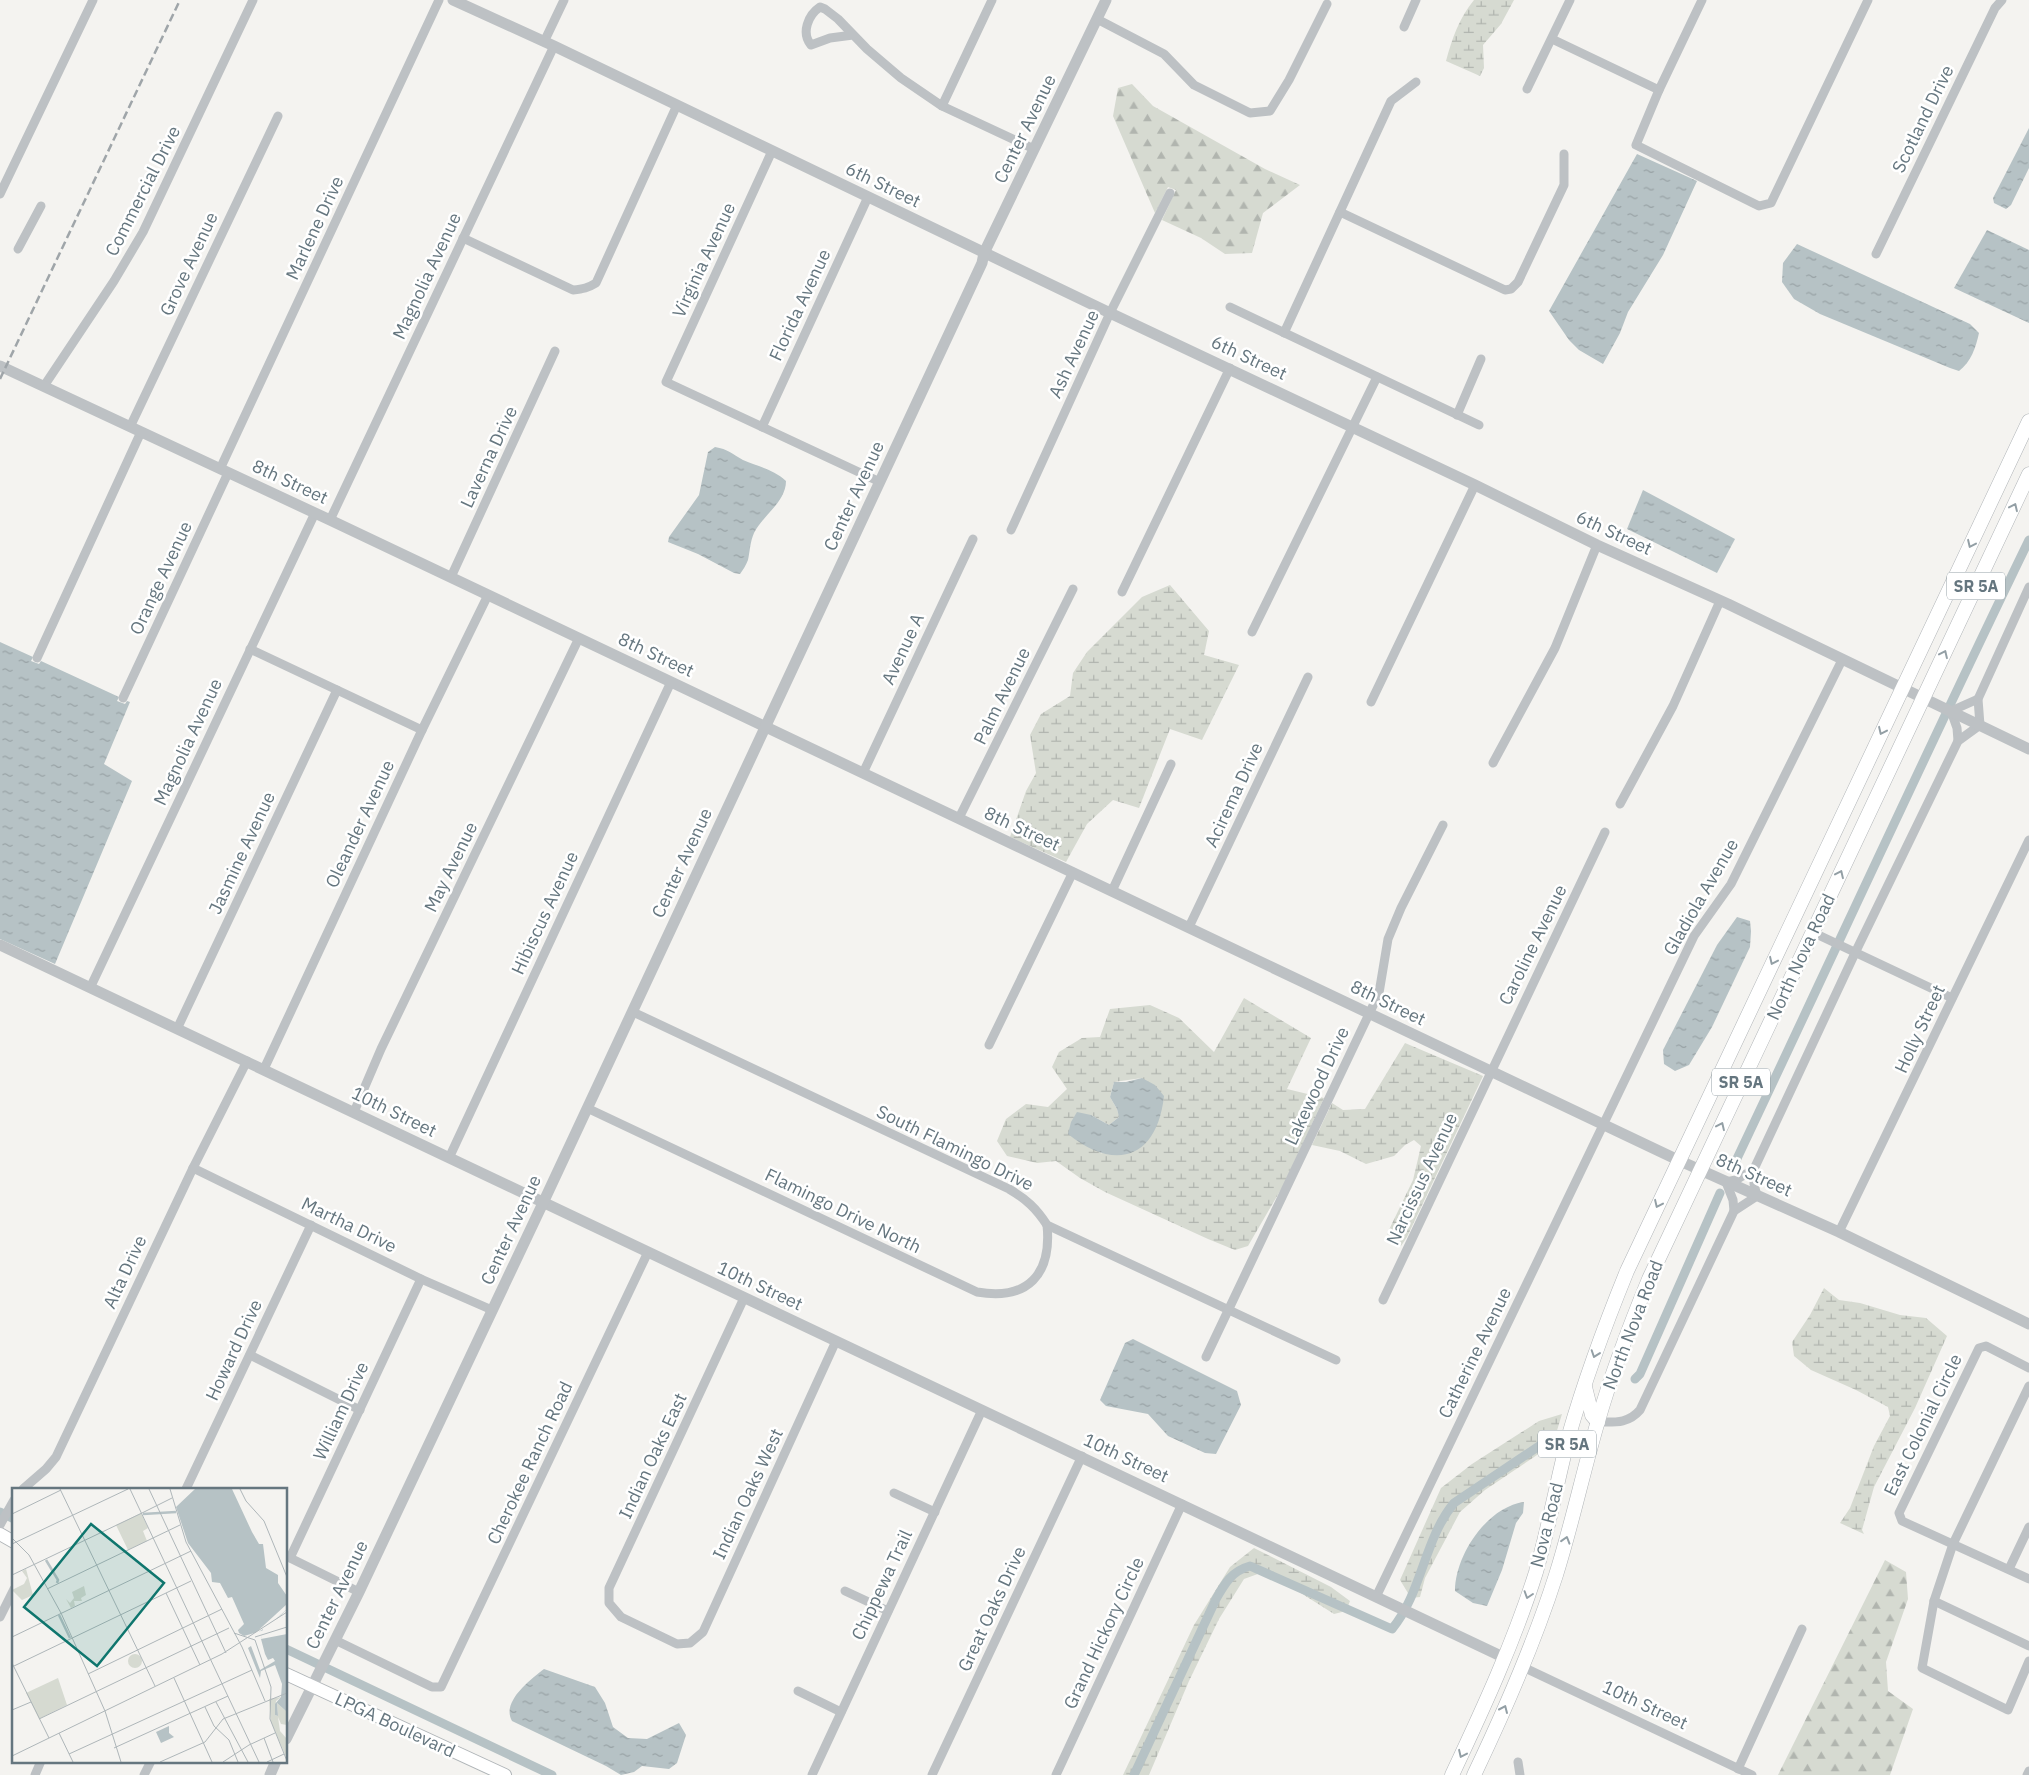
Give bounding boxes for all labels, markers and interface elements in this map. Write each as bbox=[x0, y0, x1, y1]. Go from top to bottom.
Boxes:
street label: Scotland Drive bbox=[1887, 61, 1959, 176]
street label: Center Avenue bbox=[988, 70, 1061, 187]
street label: Commercial Drive bbox=[100, 122, 185, 260]
street label: 6th Street bbox=[842, 156, 925, 213]
street label: Marlene Drive bbox=[281, 172, 349, 283]
street label: Virginia Avenue bbox=[667, 198, 740, 321]
street label: Grove Avenue bbox=[154, 208, 223, 319]
street label: Magnolia Avenue bbox=[387, 209, 466, 343]
street label: Florida Avenue bbox=[764, 245, 835, 364]
street label: Ash Avenue bbox=[1043, 306, 1104, 402]
street label: 6th Street bbox=[1208, 330, 1291, 385]
street label: Laverna Drive bbox=[455, 402, 522, 511]
street label: Center Avenue bbox=[818, 437, 889, 554]
street label: 8th Street bbox=[249, 454, 332, 509]
one-way arrow bbox=[2007, 503, 2018, 512]
street label: 6th Street bbox=[1573, 505, 1656, 560]
street label: Orange Avenue bbox=[124, 517, 197, 638]
one-way arrow bbox=[1966, 539, 1977, 548]
road number: SR 5A bbox=[1947, 572, 2005, 600]
street label: Avenue A bbox=[876, 609, 929, 688]
street label: 8th Street bbox=[615, 627, 698, 682]
street label: Palm Avenue bbox=[968, 643, 1035, 748]
one-way arrow bbox=[1938, 650, 1949, 659]
street label: Magnolia Avenue bbox=[148, 675, 227, 809]
one-way arrow bbox=[1878, 726, 1888, 735]
street label: Acirema Drive bbox=[1199, 739, 1268, 851]
street label: Oleander Avenue bbox=[320, 756, 399, 891]
street label: Jasmine Avenue bbox=[203, 788, 280, 918]
street label: 8th Street bbox=[981, 801, 1064, 856]
street label: Center Avenue bbox=[646, 804, 717, 921]
street label: May Avenue bbox=[419, 818, 482, 916]
street label: Gladiola Avenue bbox=[1658, 834, 1743, 959]
street label: Hibiscus Avenue bbox=[506, 847, 583, 978]
one-way arrow bbox=[1834, 870, 1844, 879]
street label: Caroline Avenue bbox=[1493, 881, 1572, 1009]
street label: North Nova Road bbox=[1761, 890, 1840, 1024]
one-way arrow bbox=[1769, 956, 1779, 965]
street label: 8th Street bbox=[1347, 974, 1430, 1031]
street label: Holly Street bbox=[1889, 981, 1950, 1077]
street label: Lakewood Drive bbox=[1279, 1023, 1354, 1149]
road number: SR 5A bbox=[1712, 1068, 1770, 1096]
street label: 10th Street bbox=[348, 1081, 440, 1142]
street label: South Flamingo Drive bbox=[873, 1100, 1038, 1196]
street label: Narcissus Avenue bbox=[1381, 1109, 1462, 1249]
one-way arrow bbox=[1714, 1122, 1725, 1131]
street label: 8th Street bbox=[1713, 1148, 1796, 1202]
street label: Flamingo Drive North bbox=[761, 1163, 925, 1258]
street label: Center Avenue bbox=[475, 1171, 546, 1288]
street label: Martha Drive bbox=[298, 1192, 401, 1258]
one-way arrow bbox=[1654, 1199, 1664, 1208]
street label: Alta Drive bbox=[98, 1231, 152, 1312]
street label: 10th Street bbox=[714, 1256, 807, 1315]
street label: North Nova Road bbox=[1597, 1257, 1668, 1393]
street label: Catherine Avenue bbox=[1433, 1283, 1516, 1422]
street label: Howard Drive bbox=[200, 1295, 267, 1404]
one-way arrow bbox=[1591, 1349, 1601, 1358]
street label: East Colonial Circle bbox=[1878, 1350, 1967, 1500]
street label: William Drive bbox=[308, 1358, 373, 1464]
street label: Cherokee Ranch Road bbox=[482, 1378, 577, 1548]
street label: Indian Oaks East bbox=[613, 1389, 692, 1522]
street label: Indian Oaks West bbox=[707, 1425, 788, 1563]
street label: 10th Street bbox=[1080, 1428, 1173, 1487]
road number: SR 5A bbox=[1538, 1430, 1596, 1458]
street label: Nova Road bbox=[1525, 1480, 1568, 1570]
inset map bbox=[12, 1488, 288, 1762]
street label: Chippewa Trail bbox=[846, 1526, 917, 1644]
street label: Center Avenue bbox=[300, 1536, 373, 1653]
one-way arrow bbox=[1561, 1537, 1571, 1545]
street label: Great Oaks Drive bbox=[952, 1542, 1031, 1675]
street label: Grand Hickory Circle bbox=[1058, 1553, 1149, 1712]
one-way arrow bbox=[1524, 1590, 1534, 1598]
street label: 10th Street bbox=[1599, 1675, 1692, 1734]
street label: LPGA Boulevard bbox=[331, 1687, 459, 1762]
one-way arrow bbox=[1498, 1705, 1509, 1714]
one-way arrow bbox=[1457, 1749, 1468, 1758]

